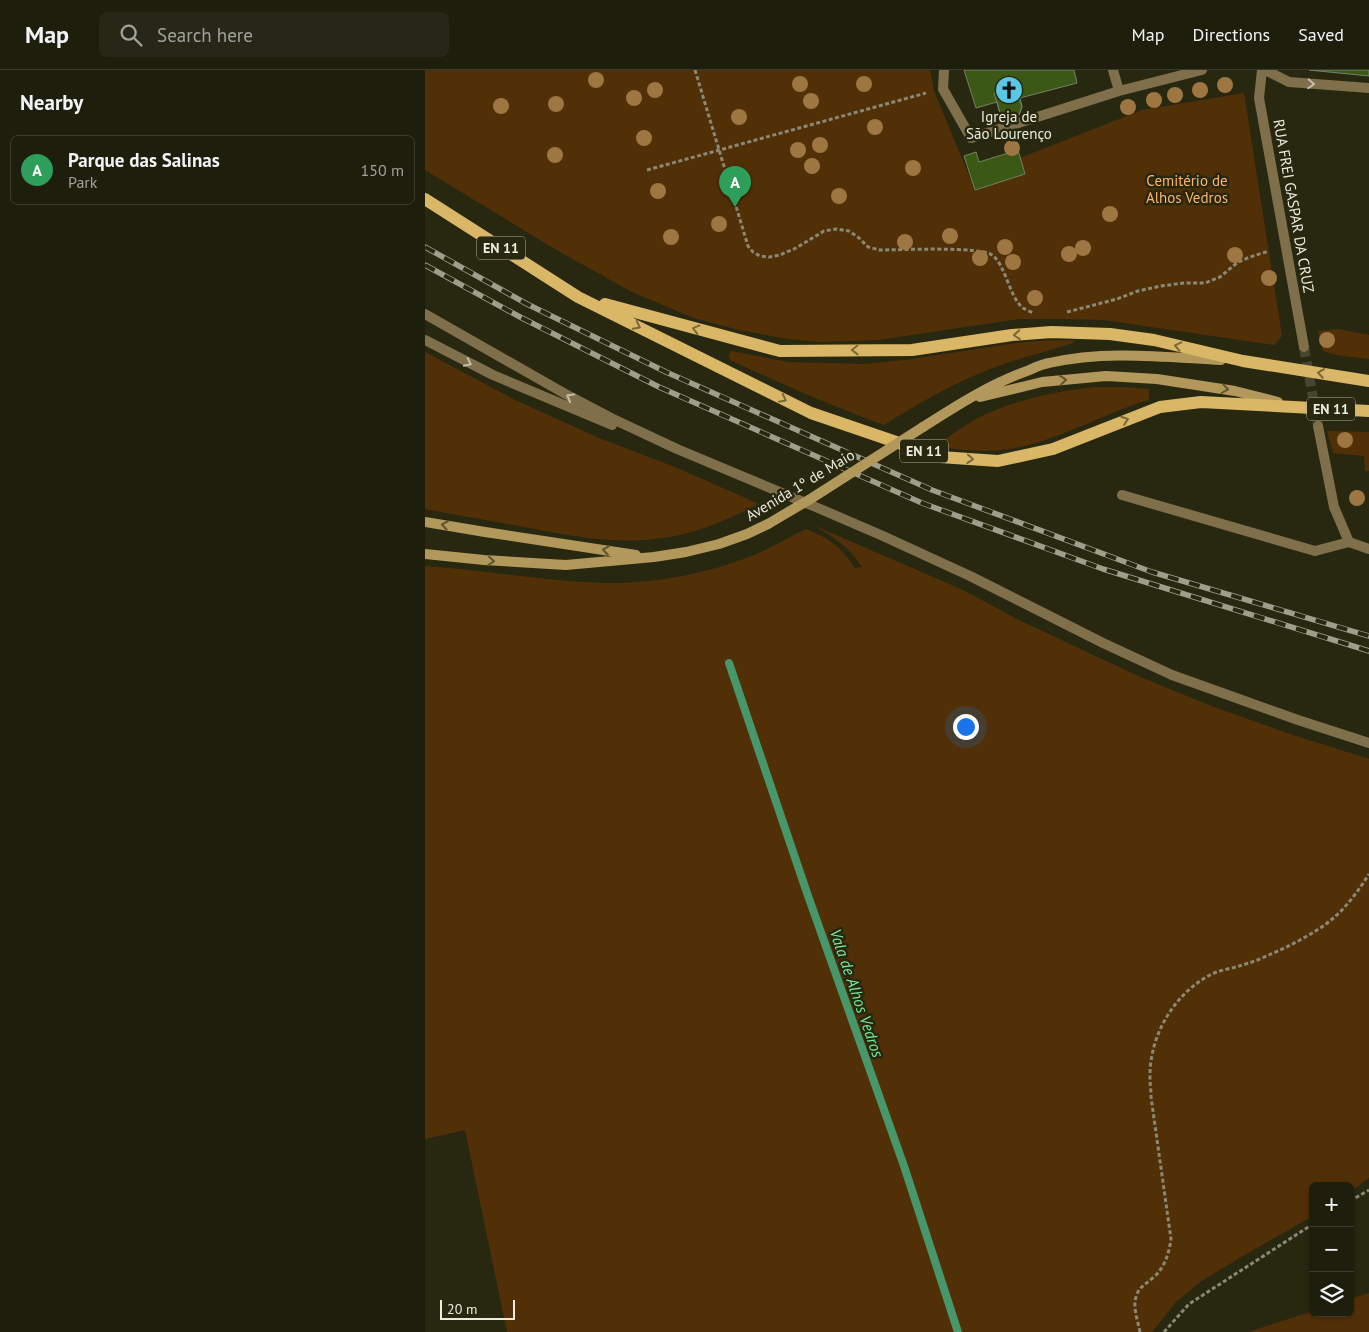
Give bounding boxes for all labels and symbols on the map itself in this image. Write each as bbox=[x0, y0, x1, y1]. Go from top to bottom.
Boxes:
church icon: Igreja de São Lourenço bbox=[994, 75, 1024, 105]
one-way arrow bbox=[1308, 78, 1316, 89]
place label: Igreja de São Lourenço bbox=[966, 107, 1052, 143]
street label: RUA FREI GASPAR DA CRUZ bbox=[1269, 118, 1319, 294]
pin: A bbox=[719, 166, 751, 207]
park label: Cemitério de Alhos Vedros bbox=[1146, 171, 1228, 207]
road number: EN 11 bbox=[477, 237, 525, 260]
one-way arrow bbox=[632, 320, 641, 331]
one-way arrow bbox=[692, 324, 700, 334]
one-way arrow bbox=[1012, 329, 1020, 340]
one-way arrow bbox=[1174, 341, 1182, 352]
one-way arrow bbox=[851, 345, 859, 355]
one-way arrow bbox=[463, 357, 472, 367]
one-way arrow bbox=[1317, 369, 1325, 379]
one-way arrow bbox=[1060, 375, 1068, 386]
one-way arrow bbox=[1220, 384, 1229, 394]
one-way arrow bbox=[566, 393, 575, 403]
one-way arrow bbox=[777, 393, 786, 403]
road number: EN 11 bbox=[1307, 398, 1355, 420]
one-way arrow bbox=[1120, 416, 1129, 426]
road number: EN 11 bbox=[900, 440, 948, 462]
street label: Avenida 1º de Maio bbox=[742, 445, 858, 525]
one-way arrow bbox=[966, 453, 974, 464]
one-way arrow bbox=[441, 521, 450, 531]
one-way arrow bbox=[602, 546, 610, 556]
one-way arrow bbox=[487, 555, 495, 566]
your location bbox=[953, 714, 979, 740]
water label: Vala de Alhos Vedros bbox=[826, 926, 889, 1060]
scale bar bbox=[440, 1297, 515, 1320]

